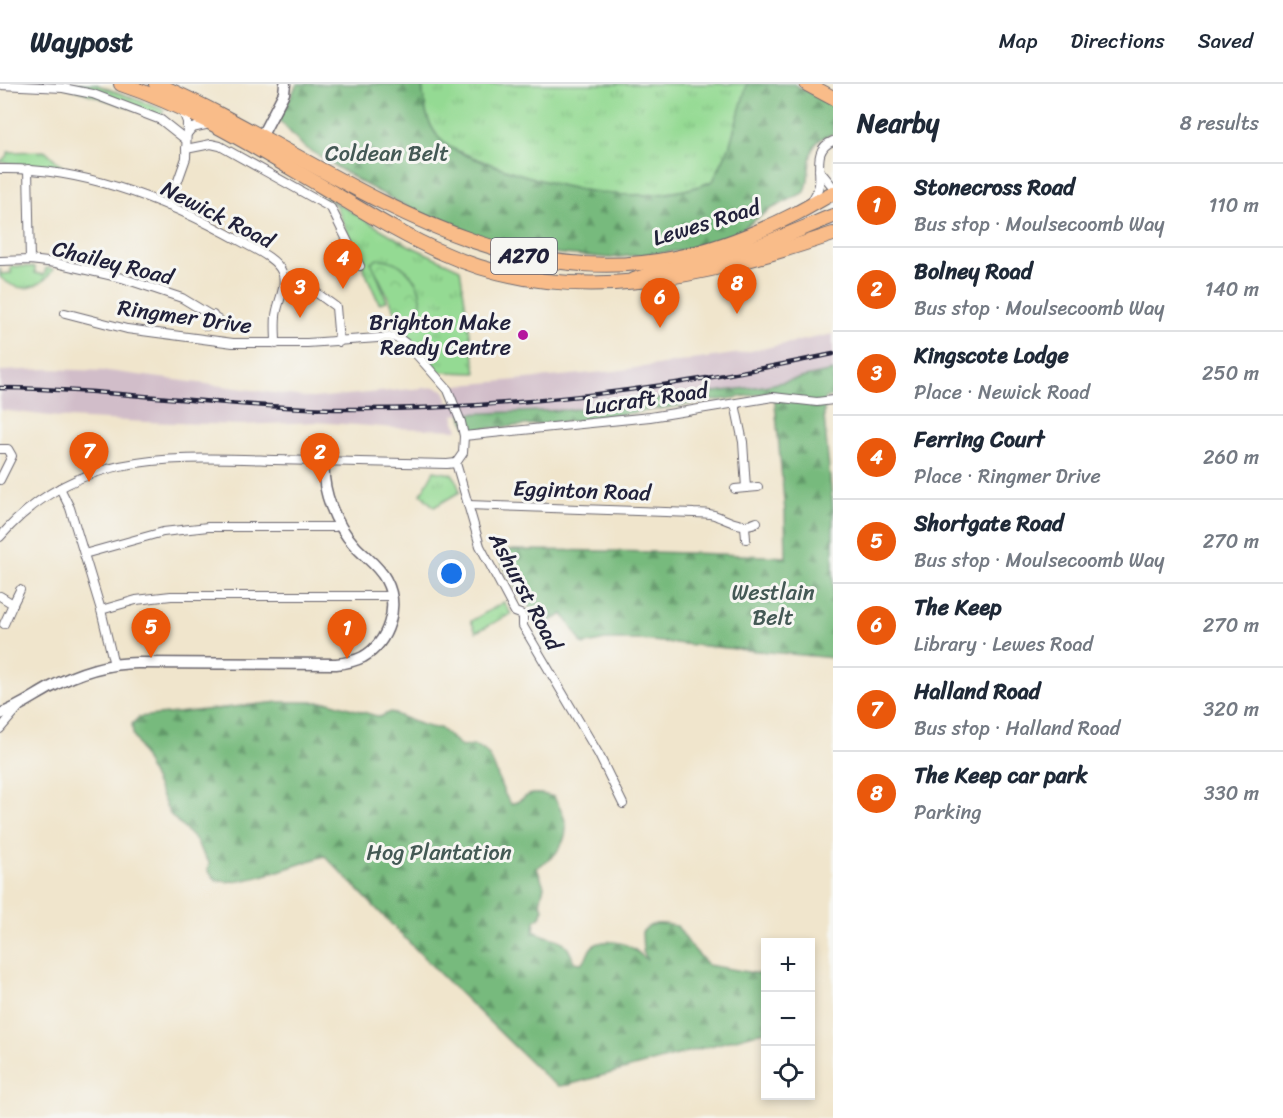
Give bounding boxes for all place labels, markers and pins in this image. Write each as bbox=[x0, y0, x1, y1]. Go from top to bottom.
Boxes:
pin: 4 bbox=[324, 240, 362, 289]
pin: 8 bbox=[718, 264, 756, 314]
pin: 3 bbox=[280, 268, 320, 318]
pin: 6 bbox=[640, 278, 680, 328]
place label: Brighton Make Ready Centre bbox=[369, 303, 511, 367]
marker: Brighton Make Ready Centre bbox=[516, 328, 530, 342]
pin: 7 bbox=[70, 432, 109, 482]
pin: 2 bbox=[300, 434, 340, 483]
pin: 5 bbox=[132, 608, 170, 658]
pin: 1 bbox=[328, 610, 366, 659]

